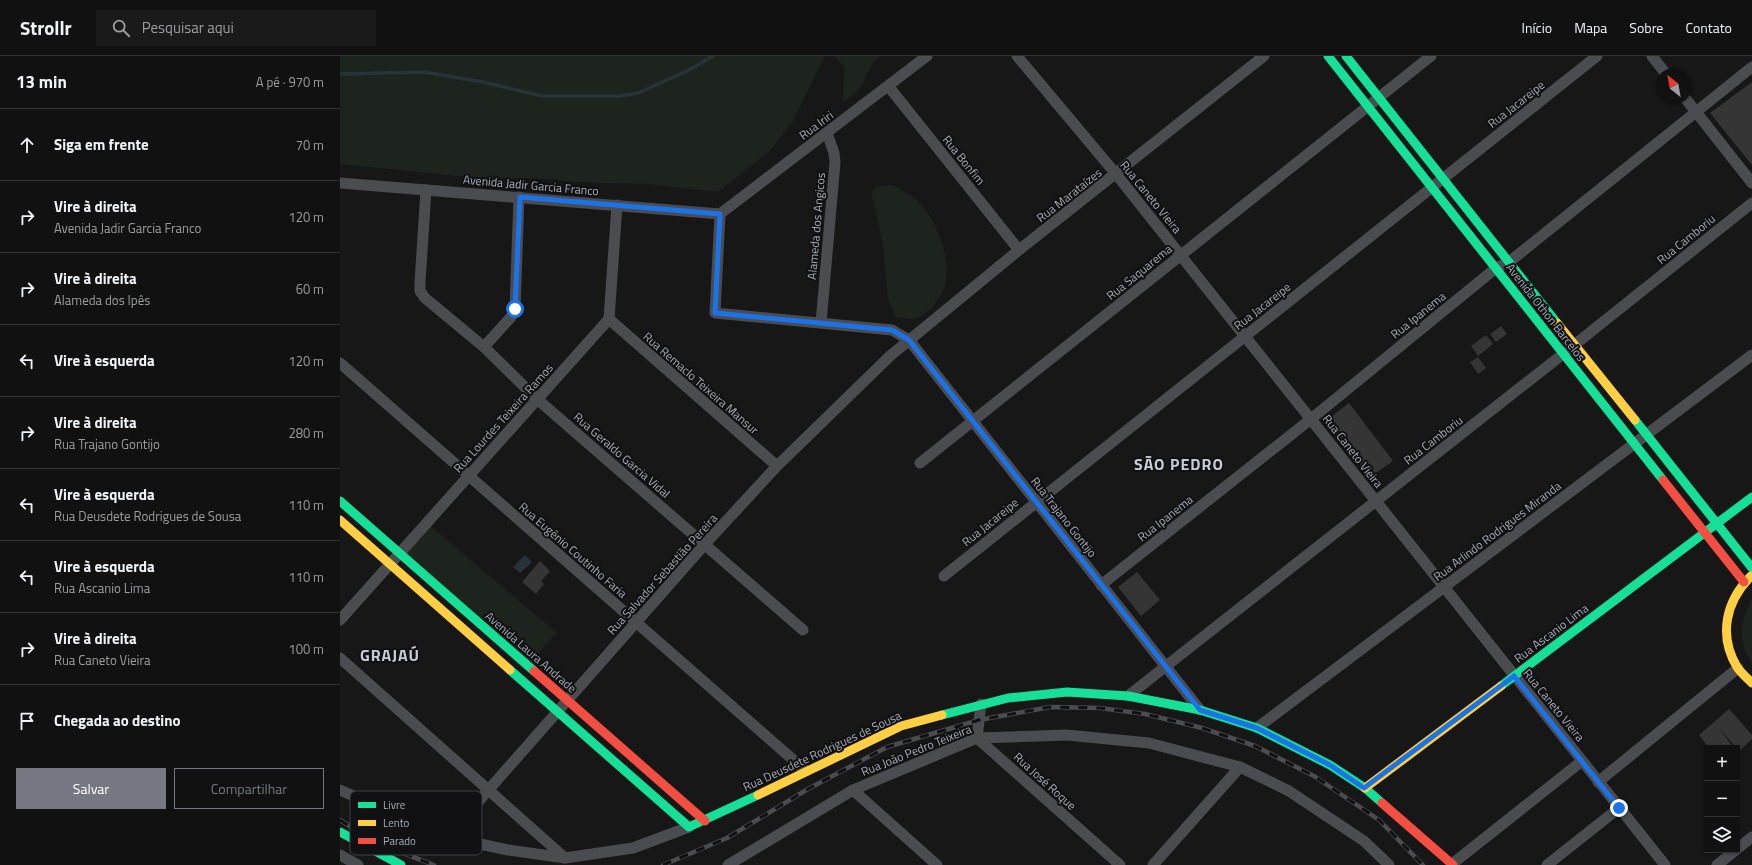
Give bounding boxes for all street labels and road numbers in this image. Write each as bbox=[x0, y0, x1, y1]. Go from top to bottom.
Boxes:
street label: Rua Jacareipe bbox=[1483, 76, 1549, 132]
street label: Rua Iriri bbox=[795, 106, 837, 144]
street label: Rua Bonfim bbox=[938, 131, 990, 189]
street label: Rua Caneto Vieira bbox=[1116, 156, 1186, 238]
street label: Rua Marataízes bbox=[1032, 163, 1106, 227]
street label: Avenida Jadir Garcia Franco bbox=[462, 170, 600, 200]
street label: Alameda dos Angicos bbox=[802, 171, 830, 280]
street label: Rua Camboriu bbox=[1653, 209, 1719, 269]
street label: Rua Saquarema bbox=[1102, 240, 1176, 304]
street label: Avenida Othon Barcelos bbox=[1502, 259, 1591, 365]
street label: Rua Jacareipe bbox=[1229, 278, 1295, 334]
street label: Rua Ipanema bbox=[1386, 287, 1450, 343]
street label: Rua Remaclo Teixeira Mansur bbox=[639, 327, 763, 439]
street label: Rua Lourdes Teixeira Ramos bbox=[449, 359, 558, 477]
street label: Rua Geraldo Garcia Vidal bbox=[569, 408, 675, 502]
street label: Rua Caneto Vieira bbox=[1318, 410, 1388, 492]
street label: Rua Camboriu bbox=[1399, 411, 1467, 469]
street label: Rua Trajano Gontijo bbox=[1026, 473, 1102, 561]
street label: Rua Arlindo Rodrigues Miranda bbox=[1429, 476, 1565, 586]
street label: Rua Ipanema bbox=[1133, 490, 1197, 546]
street label: Rua Jacareipe bbox=[958, 493, 1022, 551]
street label: Rua Eugênio Coutinho Faria bbox=[515, 498, 631, 602]
street label: Rua Salvador Sebastião Pereira bbox=[602, 509, 722, 639]
street label: Rua Ascanio Lima bbox=[1510, 599, 1592, 667]
street label: Avenida Laura Andrade bbox=[481, 607, 581, 697]
street label: Rua Caneto Vieira bbox=[1519, 664, 1589, 746]
street label: Rua Deusdete Rodrigues de Sousa bbox=[740, 706, 904, 796]
street label: Rua João Pedro Teixeira bbox=[858, 719, 974, 781]
street label: Rua José Roque bbox=[1009, 748, 1081, 814]

